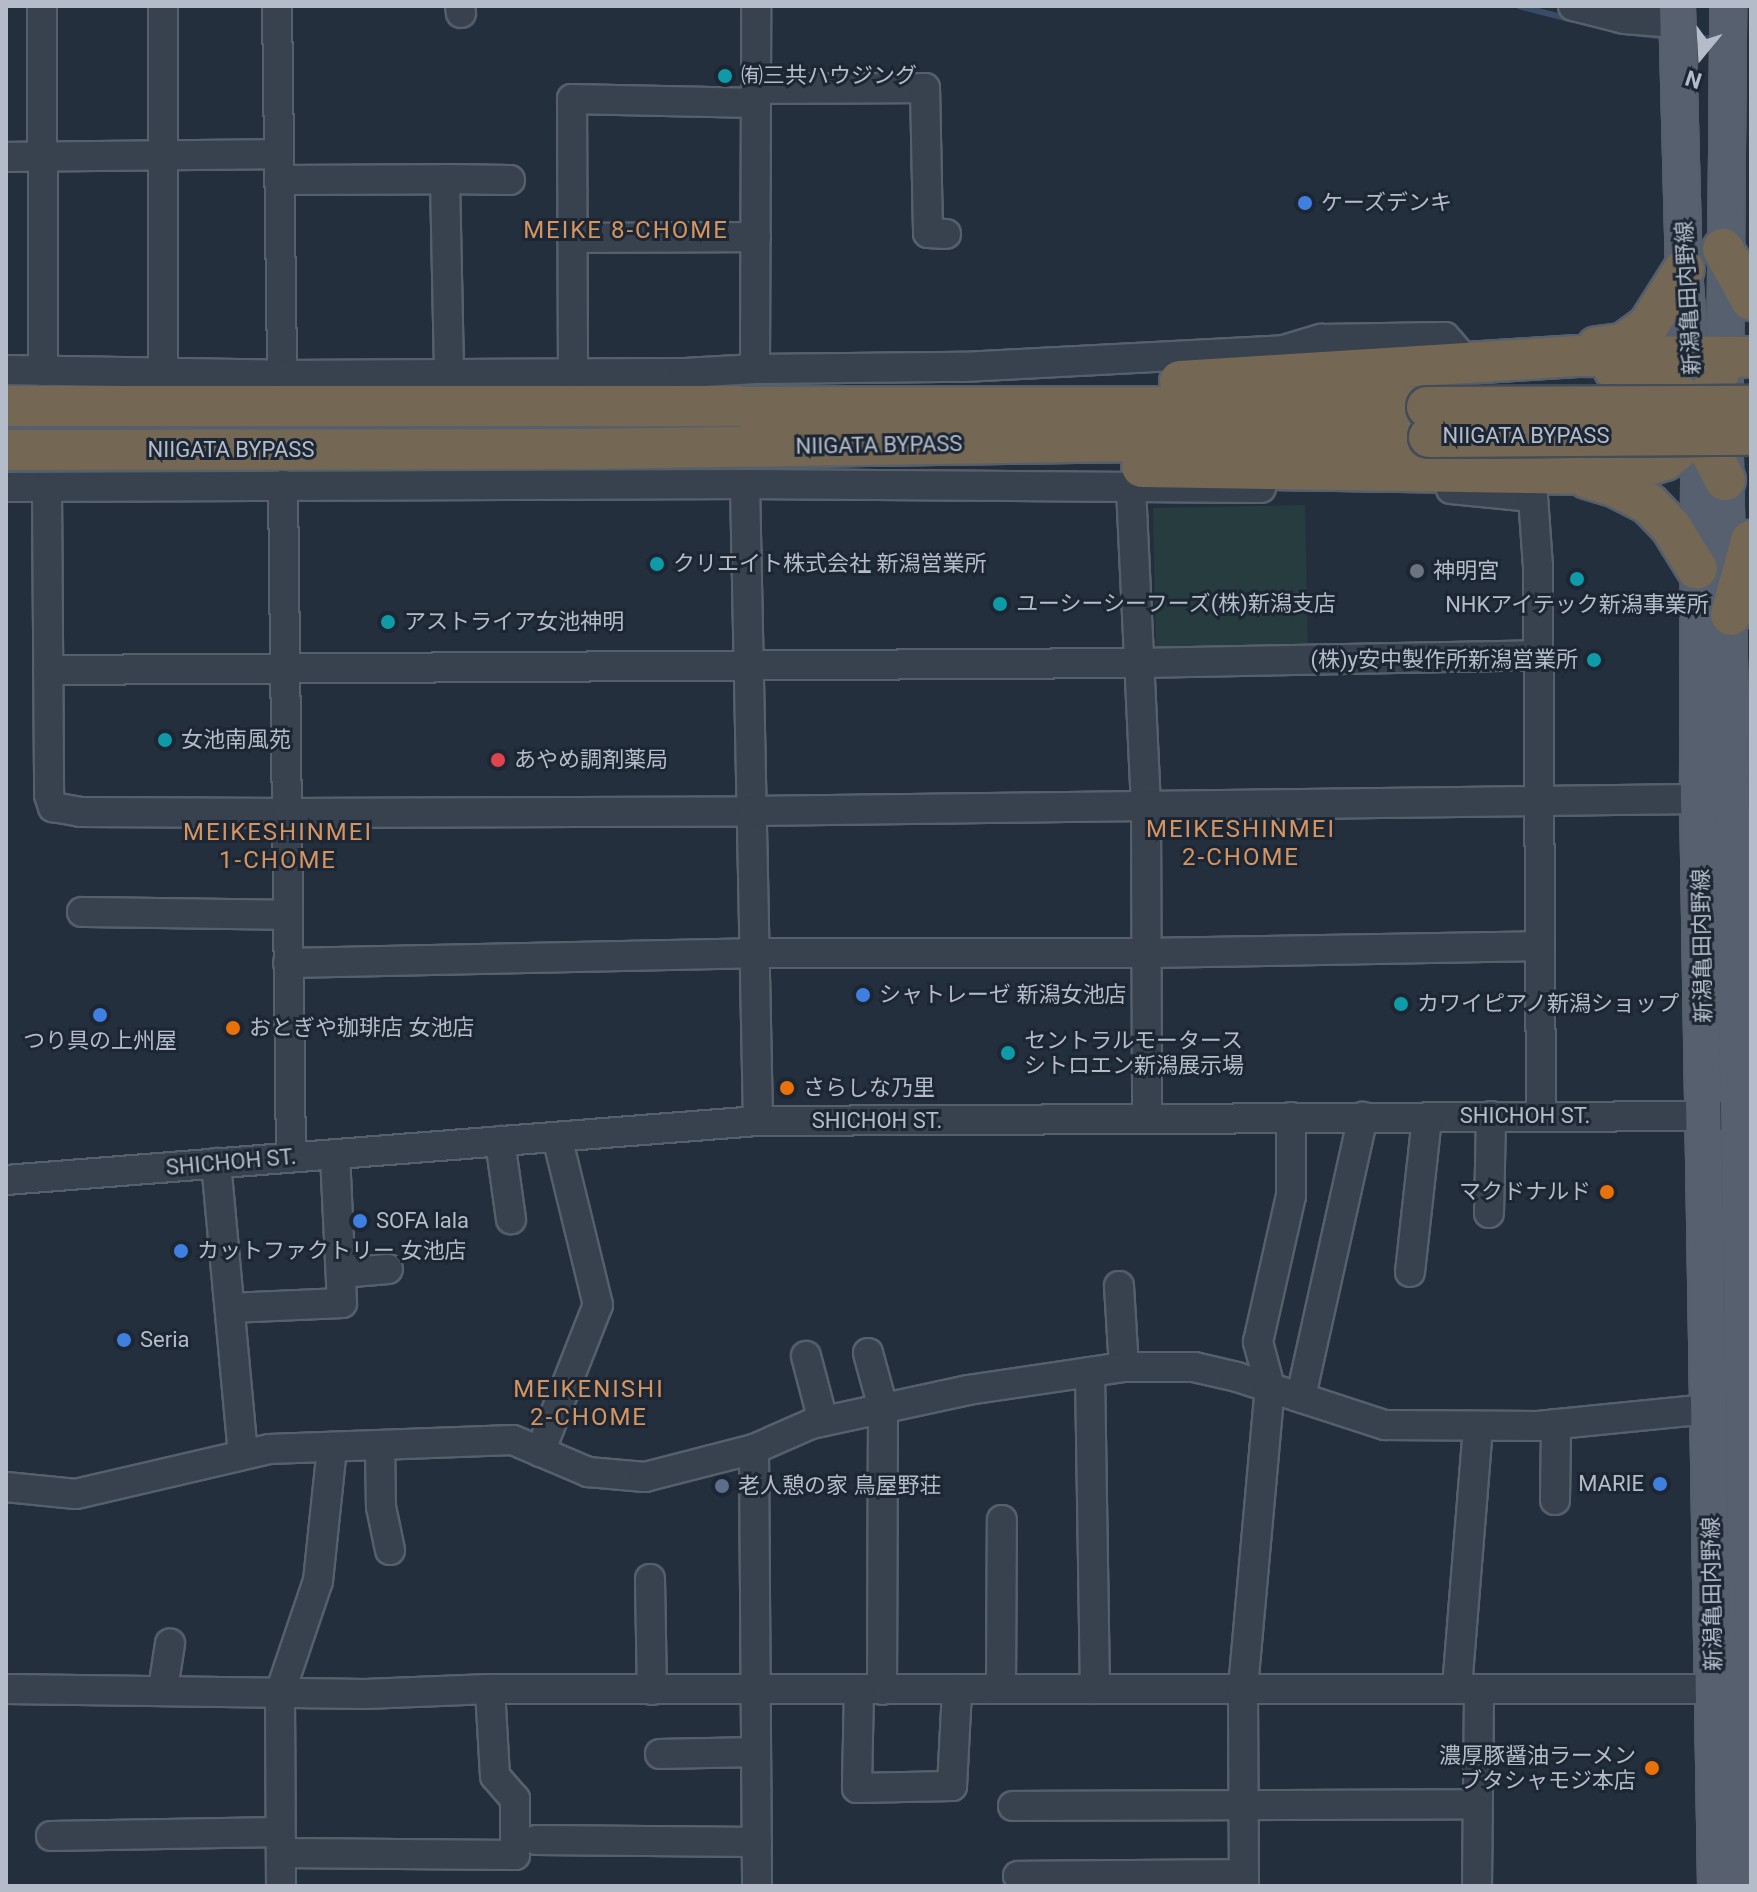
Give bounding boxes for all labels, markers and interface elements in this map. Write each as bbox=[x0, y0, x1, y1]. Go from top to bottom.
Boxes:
north arrow bbox=[1661, 16, 1741, 96]
place label: ㈲三共ハウジング bbox=[741, 63, 917, 89]
text: N bbox=[1682, 65, 1705, 94]
marker: ㈲三共ハウジング bbox=[716, 67, 734, 85]
place label: ケーズデンキ bbox=[1321, 190, 1453, 216]
marker: ケーズデンキ bbox=[1296, 194, 1314, 212]
district label: MEIKE 8-CHOME bbox=[523, 217, 729, 245]
street label: 新潟亀田内野線 bbox=[1671, 220, 1705, 376]
street label: NIIGATA BYPASS bbox=[1443, 423, 1609, 449]
street label: NIIGATA BYPASS bbox=[795, 430, 963, 460]
street label: NIIGATA BYPASS bbox=[148, 437, 314, 463]
place label: クリエイト株式会社 新潟営業所 bbox=[673, 551, 986, 577]
marker: クリエイト株式会社 新潟営業所 bbox=[648, 555, 666, 573]
place label: 神明宮 bbox=[1433, 558, 1499, 584]
marker: 神明宮 bbox=[1408, 562, 1426, 580]
marker: NHKアイテック新潟事業所 bbox=[1568, 570, 1586, 588]
place label: ユーシーシーフーズ(株)新潟支店 bbox=[1016, 591, 1339, 617]
place label: NHKアイテック新潟事業所 bbox=[1444, 592, 1710, 618]
marker: ユーシーシーフーズ(株)新潟支店 bbox=[991, 595, 1009, 613]
place label: アストライア女池神明 bbox=[404, 609, 624, 635]
marker: アストライア女池神明 bbox=[379, 613, 397, 631]
place label: (株)y安中製作所新潟営業所 bbox=[1310, 647, 1578, 673]
marker: (株)y安中製作所新潟営業所 bbox=[1585, 651, 1603, 669]
place label: 女池南風苑 bbox=[181, 727, 291, 753]
marker: 女池南風苑 bbox=[156, 731, 174, 749]
place label: あやめ調剤薬局 bbox=[514, 747, 668, 773]
marker: あやめ調剤薬局 bbox=[489, 751, 507, 769]
district label: MEIKESHINMEI 2-CHOME bbox=[1146, 816, 1336, 872]
district label: MEIKESHINMEI 1-CHOME bbox=[183, 819, 373, 875]
street label: 新潟亀田内野線 bbox=[1687, 869, 1717, 1023]
place label: シャトレーゼ 新潟女池店 bbox=[879, 982, 1126, 1008]
marker: シャトレーゼ 新潟女池店 bbox=[854, 986, 872, 1004]
place label: カワイピアノ新潟ショップ bbox=[1417, 991, 1681, 1017]
marker: カワイピアノ新潟ショップ bbox=[1392, 995, 1410, 1013]
marker: つり具の上州屋 bbox=[91, 1006, 109, 1024]
place label: おとぎや珈琲店 女池店 bbox=[249, 1015, 474, 1041]
marker: おとぎや珈琲店 女池店 bbox=[224, 1019, 242, 1037]
place label: セントラルモータース シトロエン新潟展示場 bbox=[1024, 1027, 1244, 1078]
place label: つり具の上州屋 bbox=[23, 1028, 177, 1054]
marker: セントラルモータース シトロエン新潟展示場 bbox=[999, 1044, 1017, 1062]
place label: さらしな乃里 bbox=[803, 1075, 935, 1101]
marker: さらしな乃里 bbox=[778, 1079, 796, 1097]
street label: SHICHOH ST. bbox=[1460, 1103, 1590, 1129]
street label: SHICHOH ST. bbox=[812, 1108, 942, 1134]
street label: SHICHOH ST. bbox=[165, 1143, 297, 1181]
place label: マクドナルド bbox=[1459, 1179, 1591, 1205]
marker: マクドナルド bbox=[1598, 1183, 1616, 1201]
place label: SOFA lala bbox=[376, 1208, 469, 1234]
marker: SOFA lala bbox=[351, 1212, 369, 1230]
place label: カットファクトリー 女池店 bbox=[197, 1238, 466, 1264]
marker: カットファクトリー 女池店 bbox=[172, 1242, 190, 1260]
place label: Seria bbox=[140, 1327, 190, 1353]
marker: Seria bbox=[115, 1331, 133, 1349]
district label: MEIKENISHI 2-CHOME bbox=[513, 1376, 665, 1432]
place label: MARIE bbox=[1578, 1471, 1644, 1497]
place label: 老人憩の家 鳥屋野荘 bbox=[738, 1473, 941, 1499]
marker: MARIE bbox=[1651, 1475, 1669, 1493]
marker: 老人憩の家 鳥屋野荘 bbox=[713, 1477, 731, 1495]
street label: 新潟亀田内野線 bbox=[1697, 1517, 1727, 1671]
place label: 濃厚豚醤油ラーメン ブタシャモジ本店 bbox=[1438, 1742, 1636, 1794]
marker: 濃厚豚醤油ラーメン ブタシャモジ本店 bbox=[1643, 1759, 1661, 1777]

